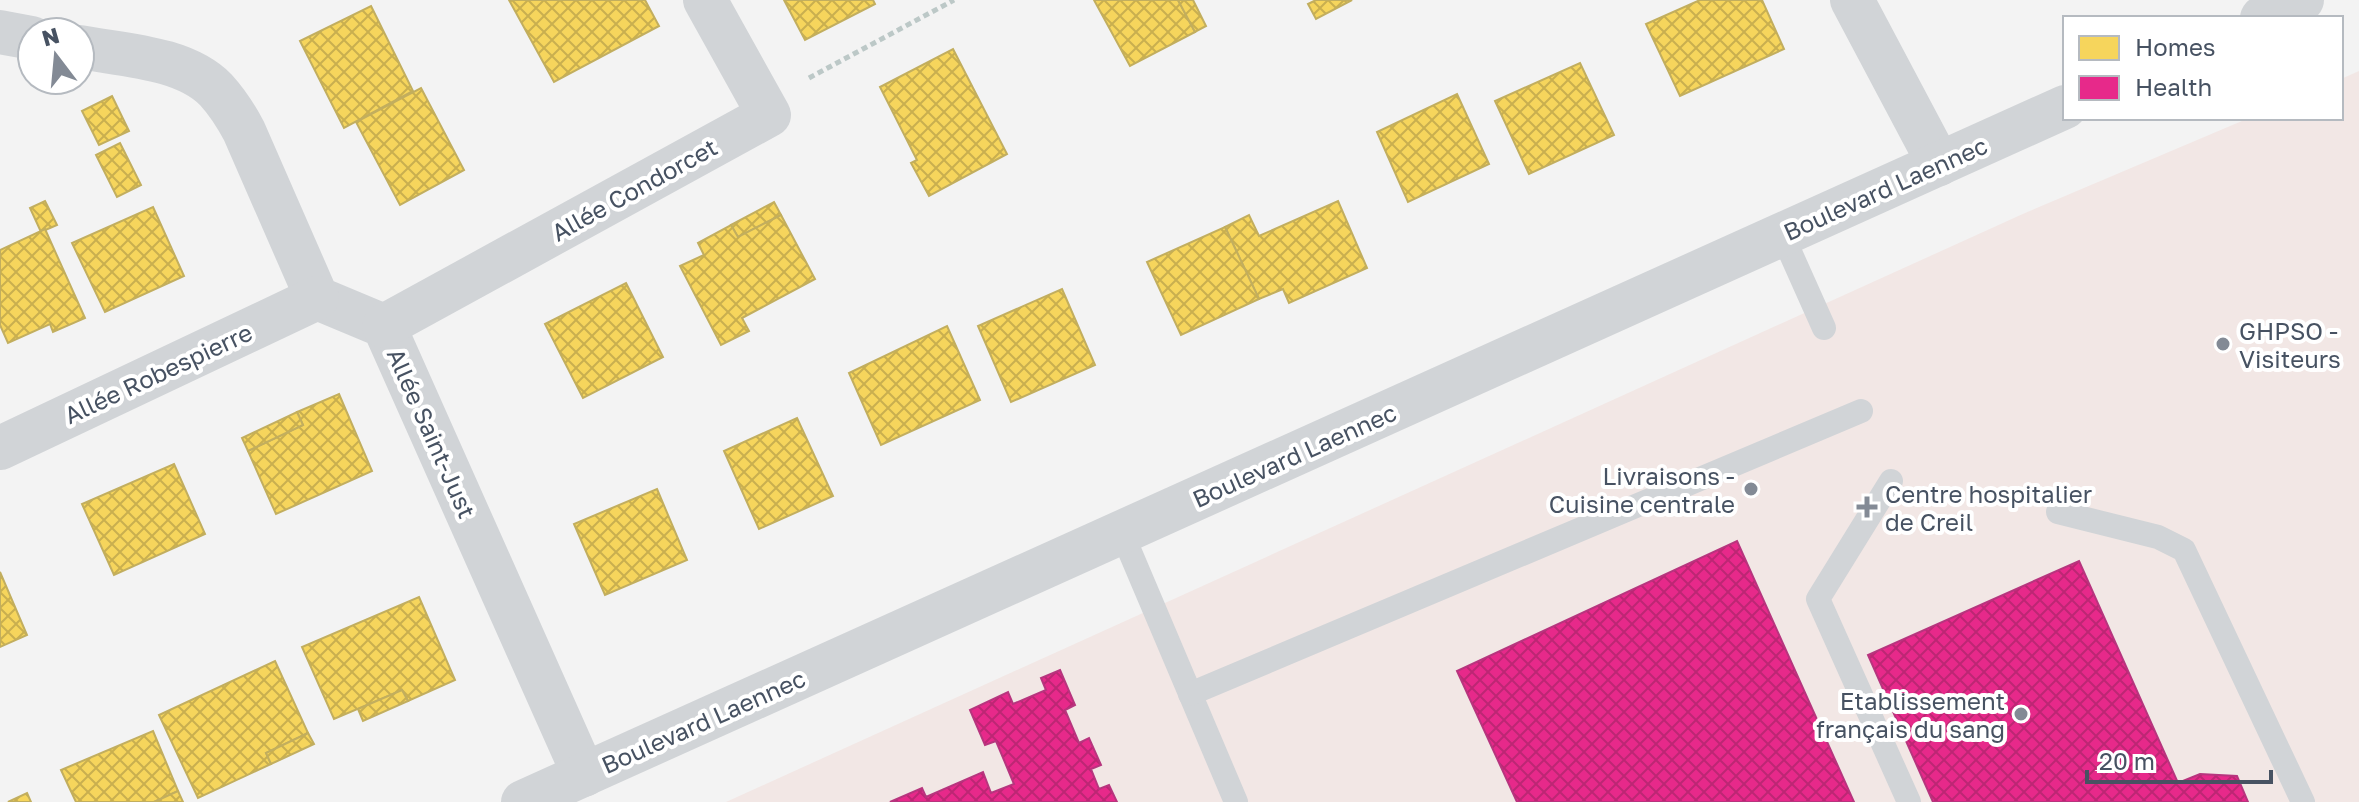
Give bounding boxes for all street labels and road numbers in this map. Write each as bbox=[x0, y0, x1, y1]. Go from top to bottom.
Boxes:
street label: Boulevard Laennec bbox=[1779, 130, 1991, 246]
street label: Allée Condorcet bbox=[546, 131, 722, 247]
street label: Allée Robespierre bbox=[59, 317, 257, 429]
street label: Allée Saint-Just bbox=[382, 344, 482, 522]
street label: Boulevard Laennec bbox=[1188, 397, 1400, 513]
street label: Boulevard Laennec bbox=[597, 663, 809, 779]

